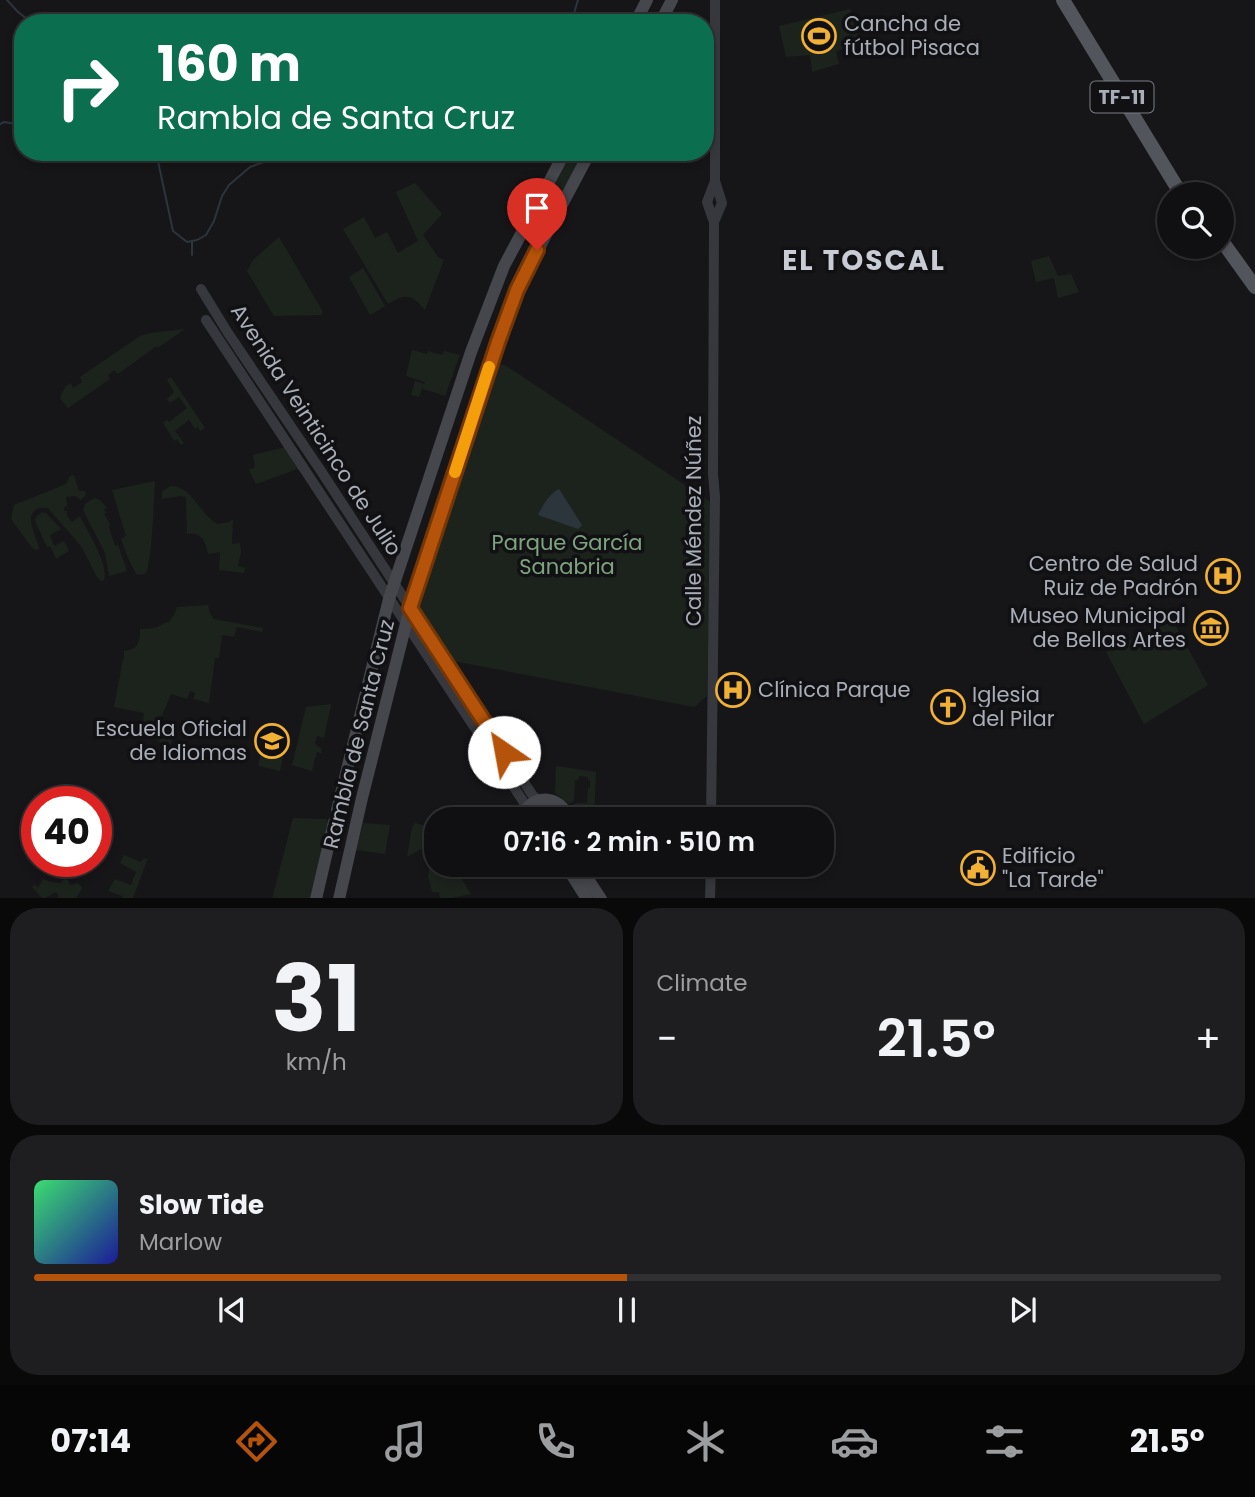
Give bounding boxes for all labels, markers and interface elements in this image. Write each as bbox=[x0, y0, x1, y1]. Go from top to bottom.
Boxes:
place label: Cancha de fútbol Pisaca bbox=[844, 9, 980, 62]
sports icon: Cancha de fútbol Pisaca bbox=[800, 17, 838, 55]
text: 160 m bbox=[157, 30, 301, 98]
icon: right bbox=[42, 42, 133, 133]
road number: TF-11 bbox=[1090, 82, 1154, 113]
text: Rambla de Santa Cruz bbox=[157, 95, 515, 140]
pin bbox=[507, 178, 567, 250]
map controls bbox=[1157, 182, 1234, 259]
button: search bbox=[1157, 182, 1234, 259]
icon: arrive bbox=[518, 189, 556, 227]
district label: EL TOSCAL bbox=[782, 241, 946, 280]
street label: Avenida Veinticinco de Julio bbox=[224, 298, 409, 561]
street label: Calle Méndez Núñez bbox=[679, 416, 708, 626]
park label: Parque García Sanabria bbox=[492, 528, 642, 581]
place label: Centro de Salud Ruiz de Padrón bbox=[1029, 549, 1198, 602]
hospital icon: Centro de Salud Ruiz de Padrón bbox=[1204, 557, 1242, 595]
place label: Museo Municipal de Bellas Artes bbox=[1010, 601, 1186, 654]
museum icon: Museo Municipal de Bellas Artes bbox=[1192, 609, 1230, 647]
street label: Rambla de Santa Cruz bbox=[316, 616, 401, 851]
hospital icon: Clínica Parque bbox=[714, 671, 752, 709]
place label: Clínica Parque bbox=[758, 675, 911, 704]
place label: Iglesia del Pilar bbox=[972, 680, 1055, 733]
church icon: Iglesia del Pilar bbox=[929, 688, 967, 726]
place label: Escuela Oficial de Idiomas bbox=[95, 714, 247, 767]
position arrow bbox=[467, 715, 541, 789]
school or university icon: Escuela Oficial de Idiomas bbox=[253, 722, 291, 760]
speed limit sign: 40 bbox=[21, 786, 112, 877]
text: 07:16 · 2 min · 510 m bbox=[503, 824, 755, 860]
place label: Edificio "La Tarde" bbox=[1002, 841, 1104, 894]
public building icon: Edificio "La Tarde" bbox=[959, 849, 997, 887]
text: 31 bbox=[272, 935, 361, 1063]
text: Climate bbox=[657, 967, 747, 999]
text: 21.5° bbox=[877, 1002, 996, 1075]
text: − bbox=[657, 1012, 677, 1065]
text: + bbox=[1195, 1012, 1221, 1065]
text: km/h bbox=[286, 1046, 347, 1078]
text: Slow Tide bbox=[139, 1187, 264, 1223]
text: Marlow bbox=[139, 1226, 222, 1258]
icon: previous bbox=[213, 1291, 251, 1329]
icon: pause bbox=[608, 1291, 646, 1329]
icon: next bbox=[1004, 1291, 1042, 1329]
icon: directions bbox=[232, 1417, 281, 1466]
icon: music bbox=[381, 1417, 430, 1466]
icon: phone bbox=[531, 1417, 580, 1466]
icon: climate bbox=[681, 1417, 730, 1466]
icon: car bbox=[830, 1417, 879, 1466]
icon: filters bbox=[980, 1417, 1029, 1466]
text: 07:14 bbox=[50, 1418, 131, 1463]
text: 21.5° bbox=[1130, 1418, 1205, 1463]

